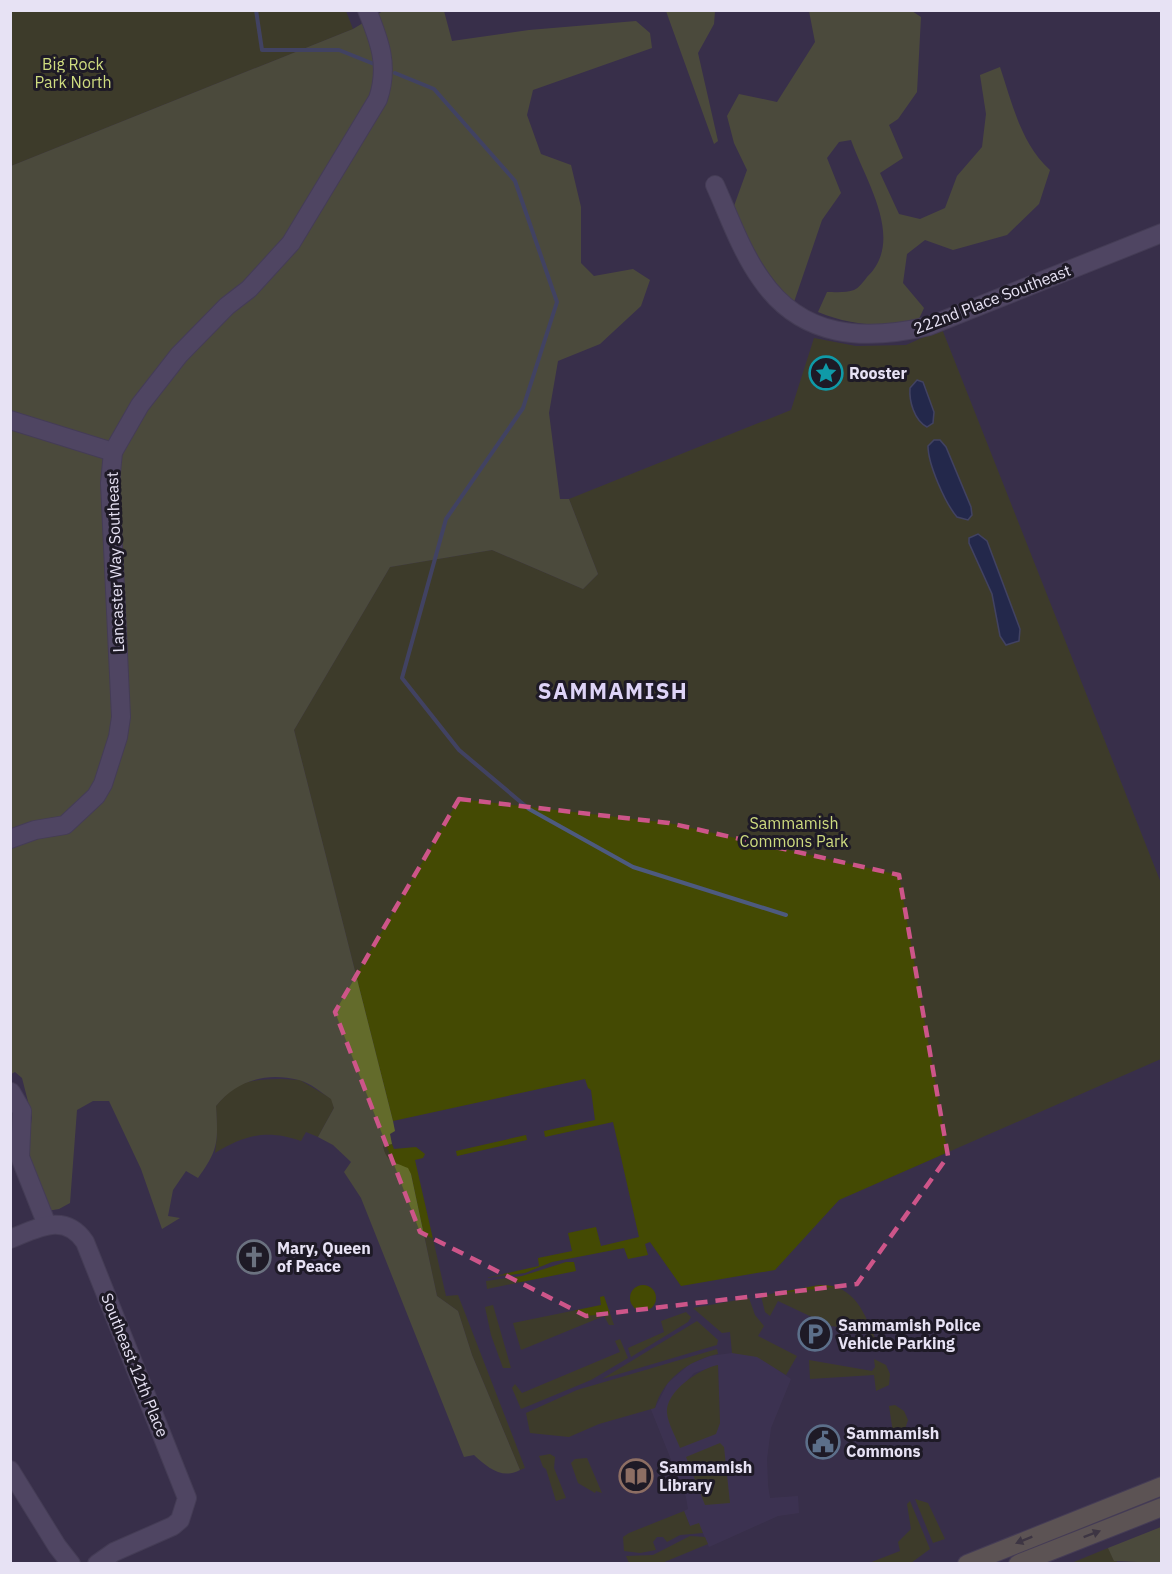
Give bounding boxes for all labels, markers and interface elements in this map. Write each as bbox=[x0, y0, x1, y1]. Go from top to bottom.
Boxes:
park label: Big Rock Park North bbox=[34, 54, 112, 92]
street label: 222nd Place Southeast bbox=[911, 260, 1073, 338]
place icon: Rooster bbox=[808, 355, 844, 391]
place label: Rooster bbox=[849, 363, 908, 383]
street label: Lancaster Way Southeast bbox=[102, 471, 128, 653]
district label: SAMMAMISH bbox=[538, 676, 688, 705]
park label: Sammamish Commons Park bbox=[740, 813, 849, 851]
place label: Mary, Queen of Peace bbox=[277, 1238, 371, 1276]
church icon: Mary, Queen of Peace bbox=[236, 1239, 272, 1275]
street label: Southeast 12th Place bbox=[97, 1290, 173, 1440]
place label: Sammamish Police Vehicle Parking bbox=[838, 1315, 981, 1353]
parking icon: Sammamish Police Vehicle Parking bbox=[797, 1316, 833, 1352]
place label: Sammamish Commons bbox=[846, 1423, 939, 1461]
public building icon: Sammamish Commons bbox=[805, 1424, 841, 1460]
place label: Sammamish Library bbox=[659, 1457, 752, 1495]
library icon: Sammamish Library bbox=[618, 1458, 654, 1494]
one-way arrow bbox=[1084, 1529, 1102, 1539]
one-way arrow bbox=[1015, 1535, 1033, 1545]

